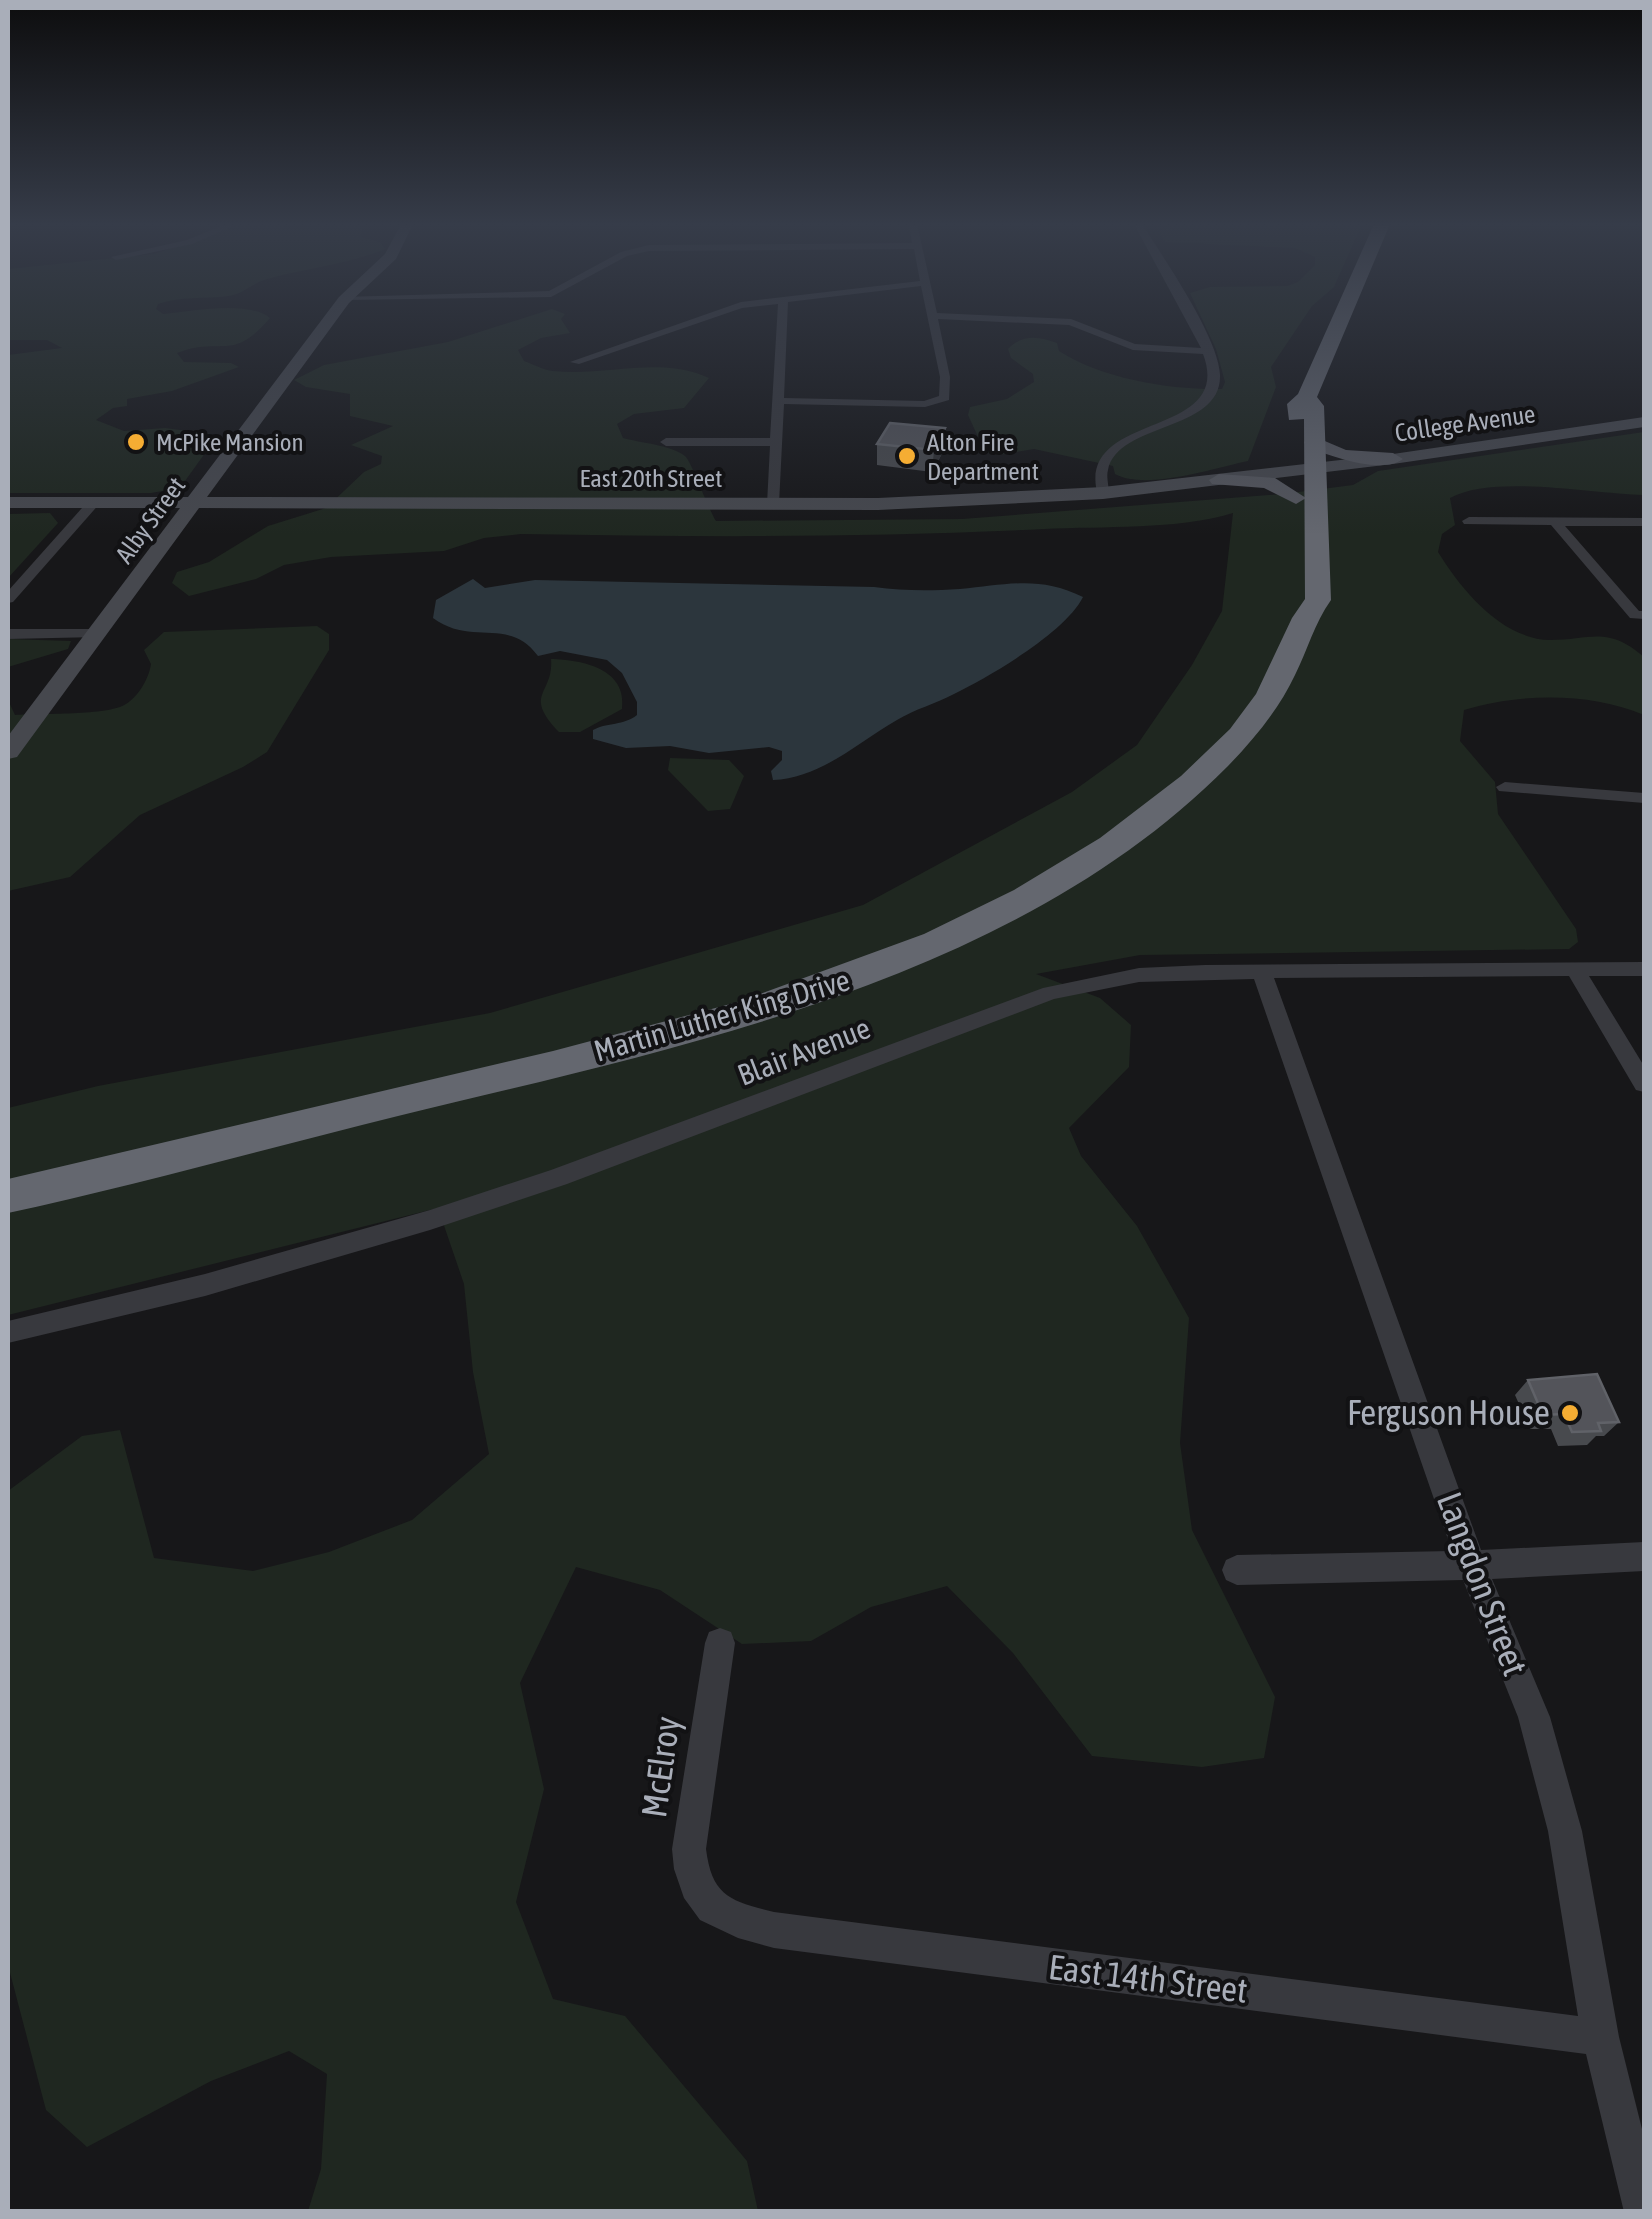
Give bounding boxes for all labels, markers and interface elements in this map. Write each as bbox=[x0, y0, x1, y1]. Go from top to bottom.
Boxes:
street label: College Avenue bbox=[1393, 399, 1537, 447]
place label: McPike Mansion bbox=[156, 428, 304, 456]
place label: Alton Fire Department bbox=[927, 428, 1039, 485]
marker: McPike Mansion bbox=[125, 431, 147, 453]
marker: Alton Fire Department bbox=[896, 445, 918, 467]
street label: East 20th Street bbox=[580, 464, 722, 492]
street label: Alby Street bbox=[110, 472, 190, 568]
street label: Martin Luther King Drive bbox=[590, 962, 853, 1068]
street label: Blair Avenue bbox=[733, 1010, 875, 1092]
place label: Ferguson House bbox=[1347, 1392, 1550, 1432]
marker: Ferguson House bbox=[1559, 1402, 1581, 1424]
street label: Langdon Street bbox=[1430, 1487, 1536, 1681]
street label: McElroy bbox=[633, 1714, 687, 1820]
street label: East 14th Street bbox=[1046, 1946, 1250, 2010]

